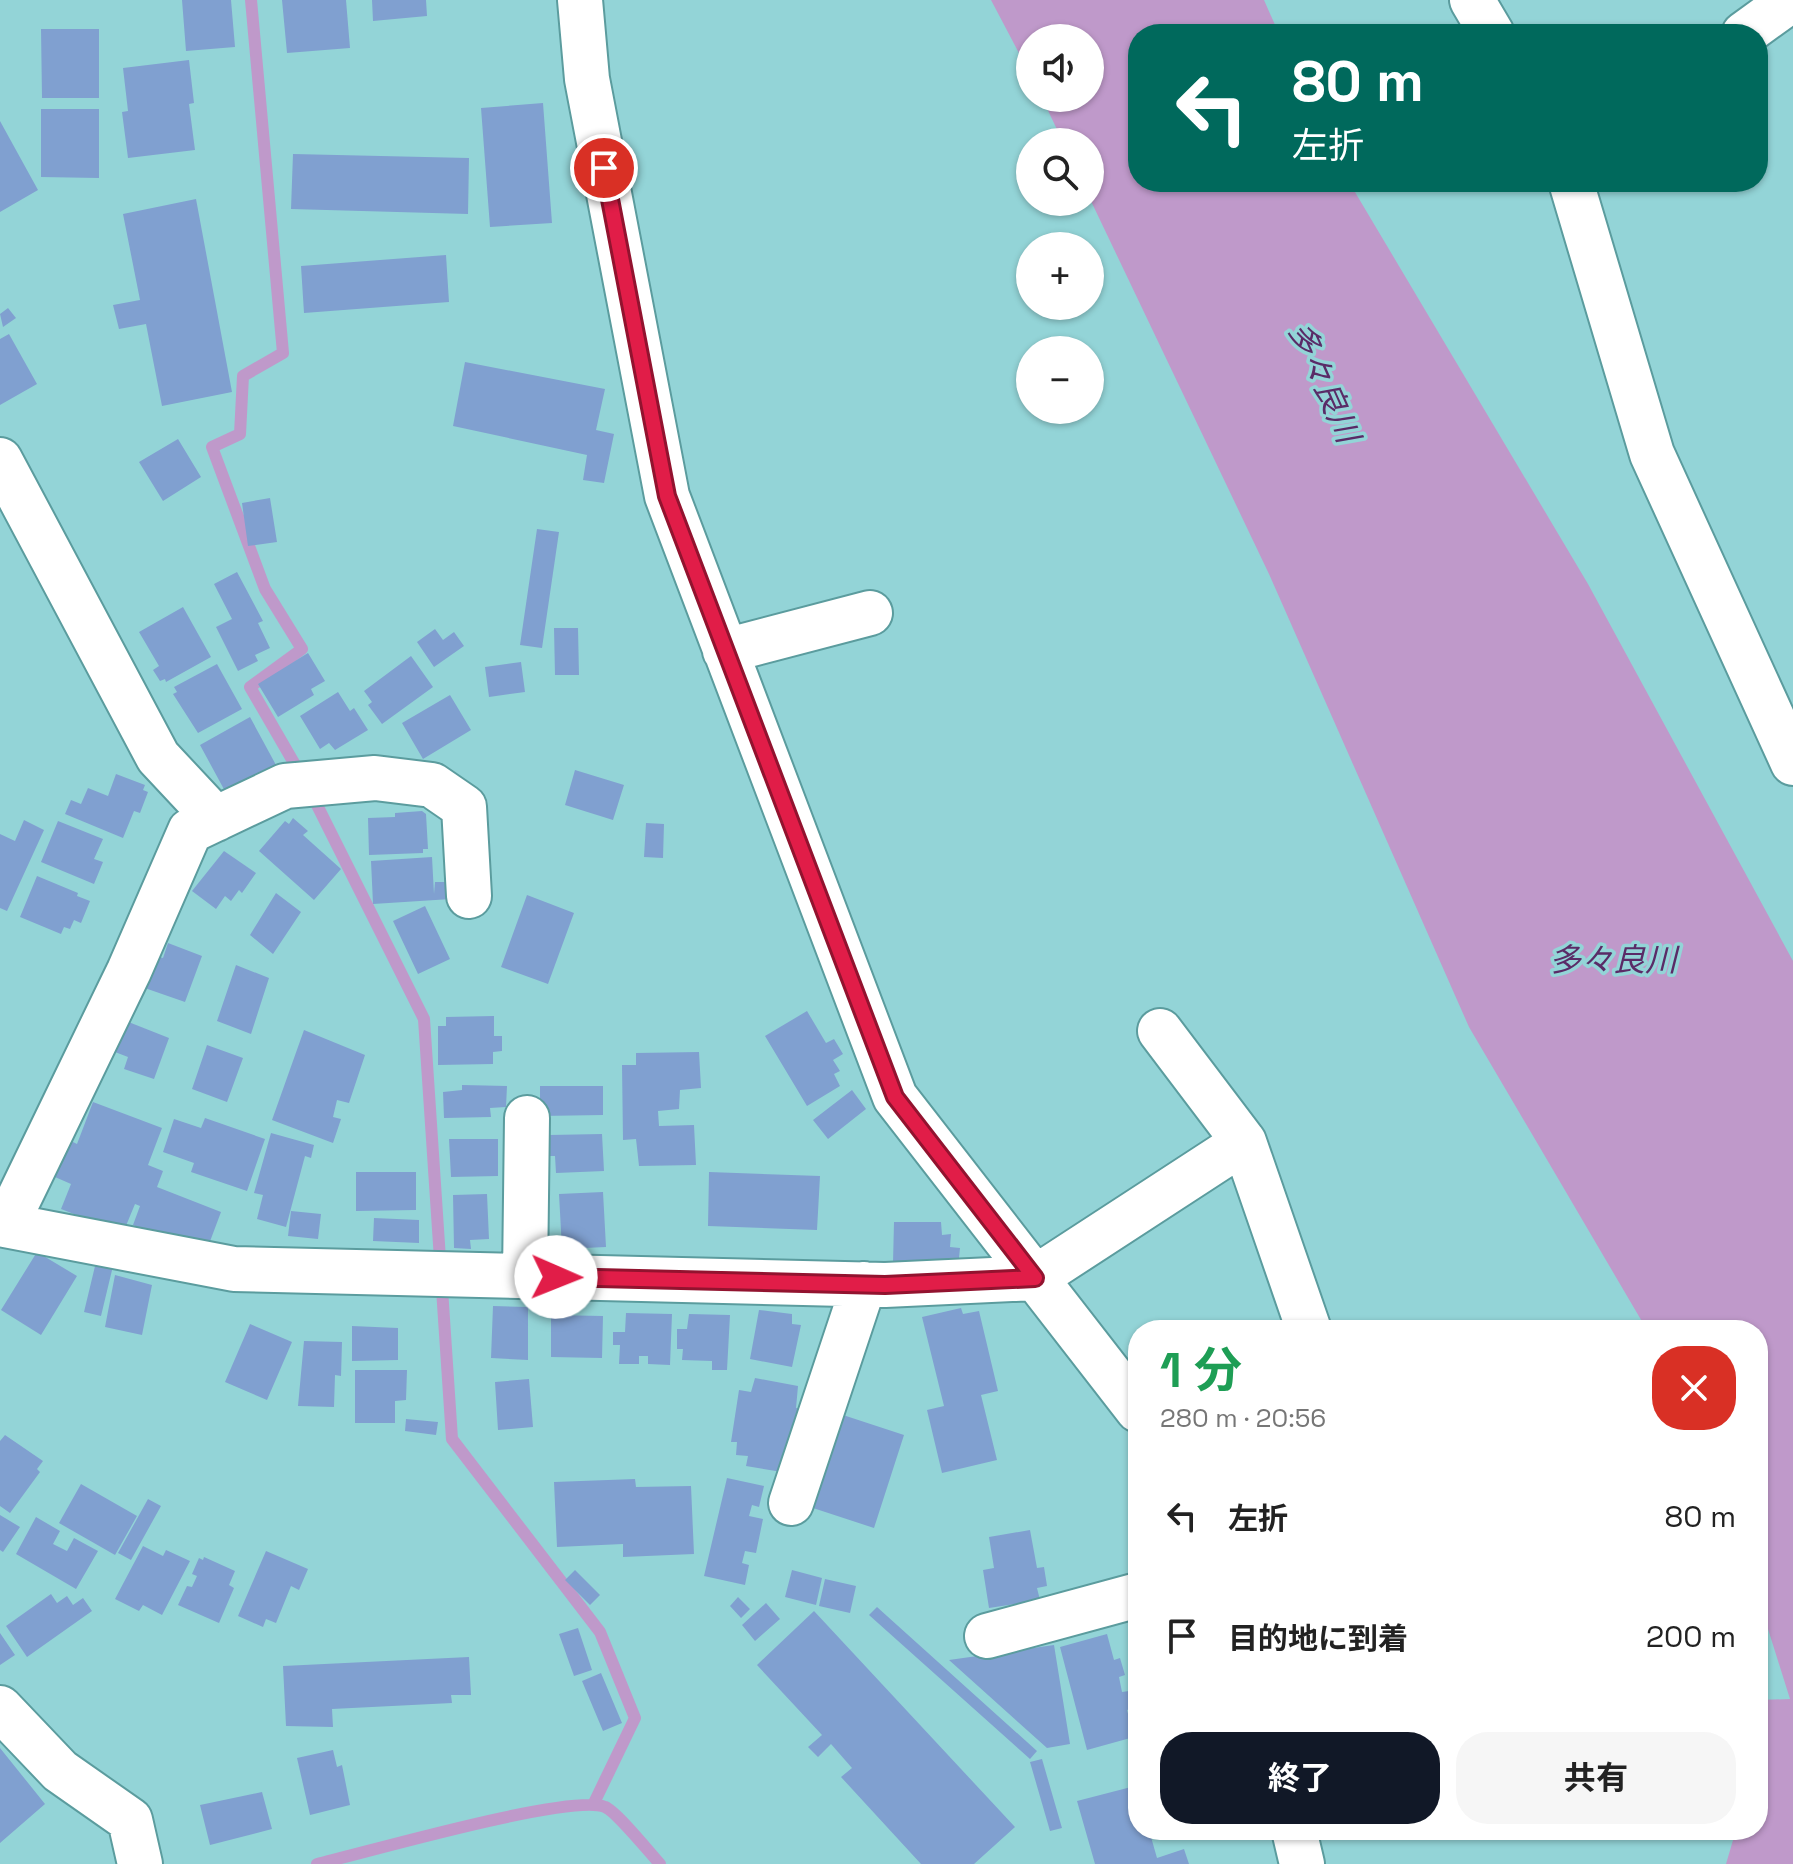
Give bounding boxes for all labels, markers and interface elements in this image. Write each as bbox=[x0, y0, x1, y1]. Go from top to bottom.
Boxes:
map controls bbox=[1016, 24, 1104, 424]
button: sound bbox=[1016, 24, 1104, 112]
text: 80 m bbox=[1292, 46, 1424, 117]
icon: left bbox=[1160, 56, 1264, 160]
text: 左折 bbox=[1292, 123, 1364, 169]
button: search bbox=[1016, 128, 1104, 216]
pin bbox=[570, 134, 638, 202]
icon: arrive bbox=[582, 146, 626, 190]
button: + bbox=[1016, 232, 1104, 320]
water label: 多々良川 bbox=[1280, 315, 1370, 451]
button: − bbox=[1016, 336, 1104, 424]
water label: 多々良川 bbox=[1549, 940, 1680, 980]
position arrow bbox=[514, 1235, 598, 1319]
text: 1 分 bbox=[1160, 1340, 1242, 1401]
button: close bbox=[1652, 1346, 1736, 1430]
text: 280 m · 20:56 bbox=[1160, 1401, 1326, 1435]
icon: left bbox=[1160, 1494, 1204, 1538]
text: 80 m bbox=[1665, 1497, 1736, 1536]
text: 左折 bbox=[1228, 1499, 1288, 1538]
icon: arrive bbox=[1160, 1614, 1204, 1658]
text: 200 m bbox=[1646, 1617, 1736, 1656]
text: 目的地に到着 bbox=[1228, 1619, 1408, 1658]
button: 終了 bbox=[1160, 1732, 1440, 1824]
button: 共有 bbox=[1456, 1732, 1736, 1824]

